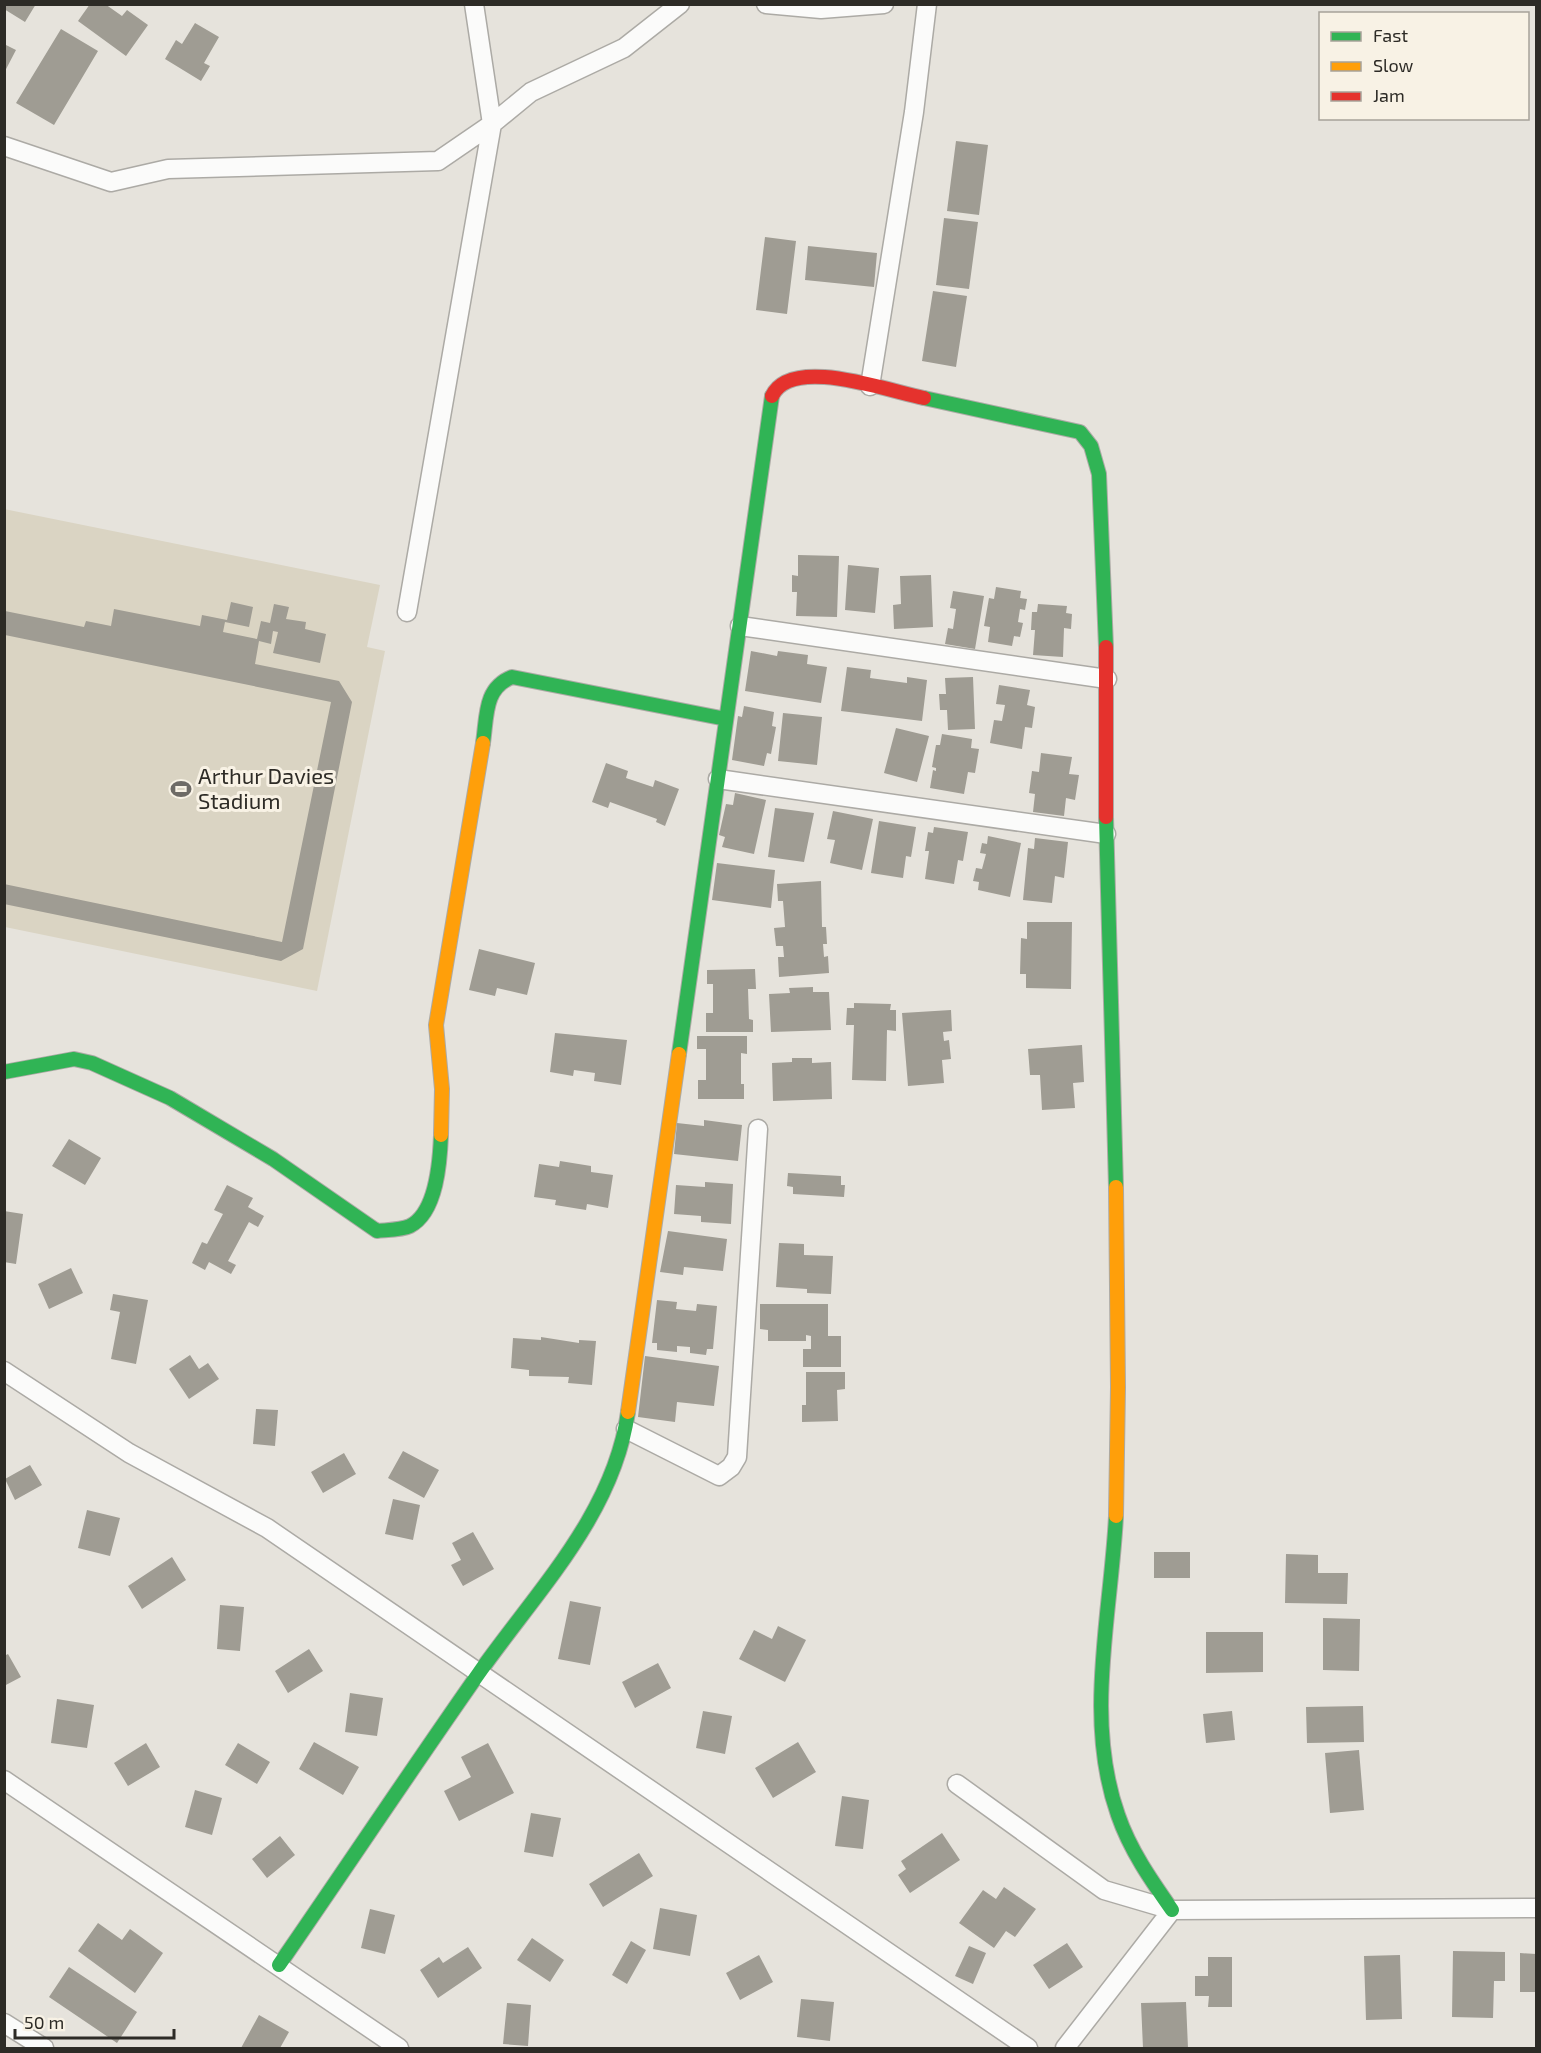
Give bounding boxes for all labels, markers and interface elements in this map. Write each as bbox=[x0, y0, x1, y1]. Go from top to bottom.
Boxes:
legend bbox=[1319, 12, 1529, 120]
text: Fast bbox=[1373, 24, 1408, 46]
text: Slow bbox=[1373, 54, 1414, 76]
text: Jam bbox=[1373, 84, 1405, 106]
place label: Arthur Davies Stadium bbox=[198, 762, 334, 813]
sports icon: Arthur Davies Stadium bbox=[169, 777, 193, 801]
scale bar bbox=[15, 2002, 174, 2040]
text: 50 m bbox=[24, 2011, 64, 2033]

